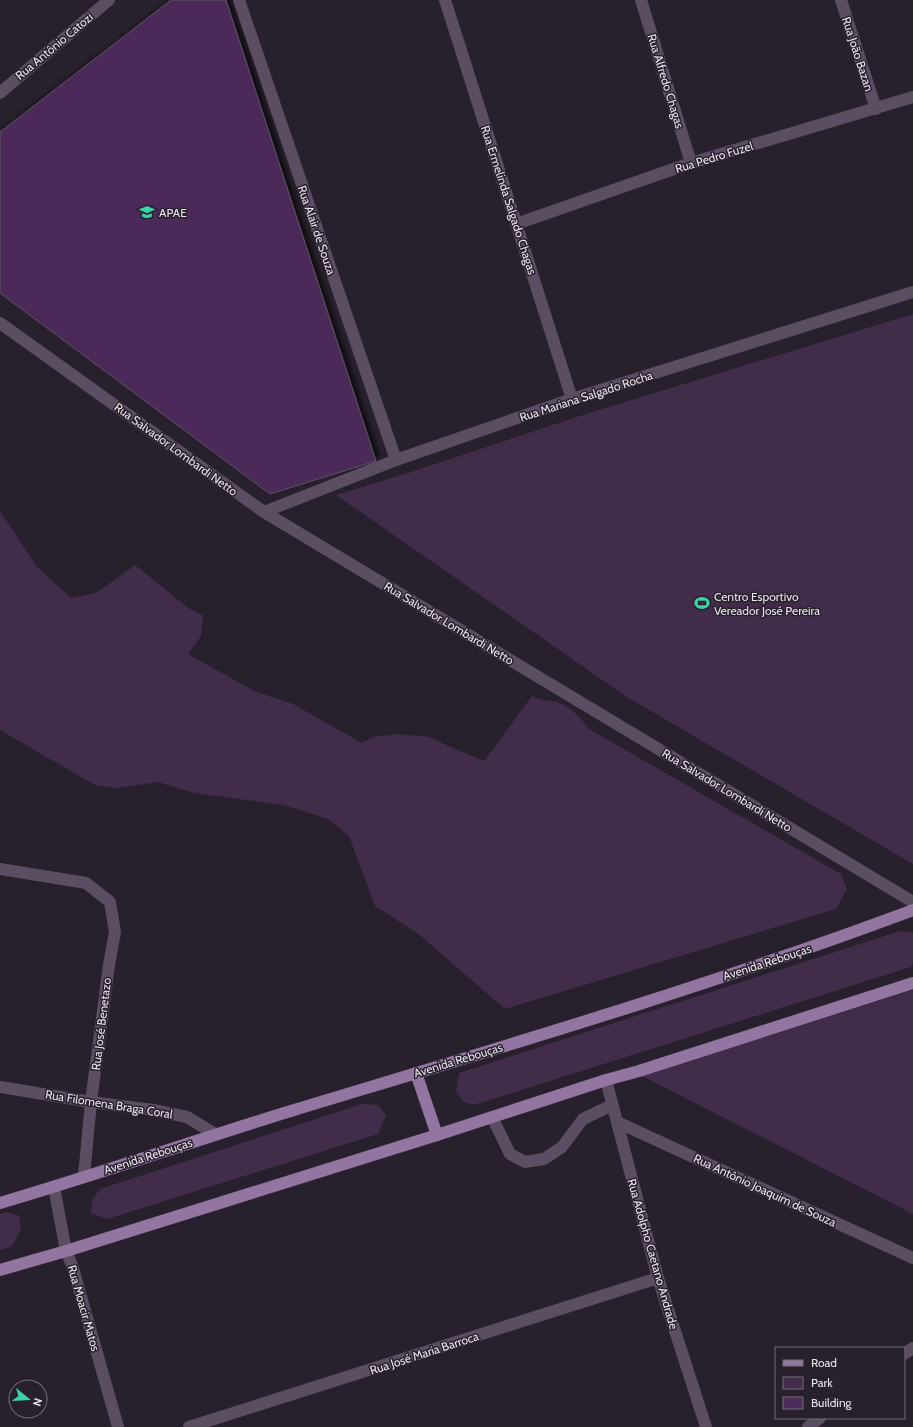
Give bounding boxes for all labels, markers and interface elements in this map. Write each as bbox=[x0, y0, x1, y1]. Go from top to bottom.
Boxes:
street label: Rua Antônio Catozi bbox=[12, 9, 96, 83]
street label: Rua João Bazan bbox=[839, 15, 877, 93]
street label: Rua Alfredo Chagas bbox=[644, 32, 688, 130]
street label: Rua Ermelinda Salgado Chagas bbox=[478, 124, 540, 276]
street label: Rua Pedro Fuzel bbox=[673, 138, 755, 176]
street label: Rua Alair de Souza bbox=[295, 183, 339, 277]
school or university icon: APAE bbox=[138, 203, 156, 221]
place label: APAE bbox=[159, 205, 187, 220]
street label: Rua Mariana Salgado Rocha bbox=[518, 367, 655, 425]
street label: Rua Salvador Lombardi Netto bbox=[111, 399, 241, 499]
street label: Rua Salvador Lombardi Netto bbox=[381, 578, 517, 668]
place label: Centro Esportivo Vereador José Pereira bbox=[714, 589, 820, 618]
sports icon: Centro Esportivo Vereador José Pereira bbox=[693, 594, 711, 612]
street label: Rua Salvador Lombardi Netto bbox=[659, 745, 795, 835]
street label: Avenida Rebouças bbox=[721, 941, 813, 983]
street label: Rua José Benetazo bbox=[88, 976, 114, 1071]
street label: Avenida Rebouças bbox=[412, 1039, 504, 1081]
street label: Rua Filomena Braga Coral bbox=[44, 1087, 174, 1122]
street label: Avenida Rebouças bbox=[102, 1135, 194, 1177]
street label: Rua Antônio Joaquim de Souza bbox=[691, 1150, 839, 1230]
street label: Rua Adolpho Caetano Andrade bbox=[624, 1177, 682, 1331]
street label: Rua Moacir Matos bbox=[65, 1263, 104, 1353]
street label: Rua José Maria Barroca bbox=[368, 1328, 481, 1378]
legend bbox=[775, 1347, 905, 1419]
text: Road bbox=[811, 1355, 837, 1370]
text: Park bbox=[811, 1375, 833, 1390]
north arrow bbox=[8, 1379, 48, 1419]
text: Building bbox=[811, 1395, 853, 1410]
text: N bbox=[30, 1396, 45, 1408]

